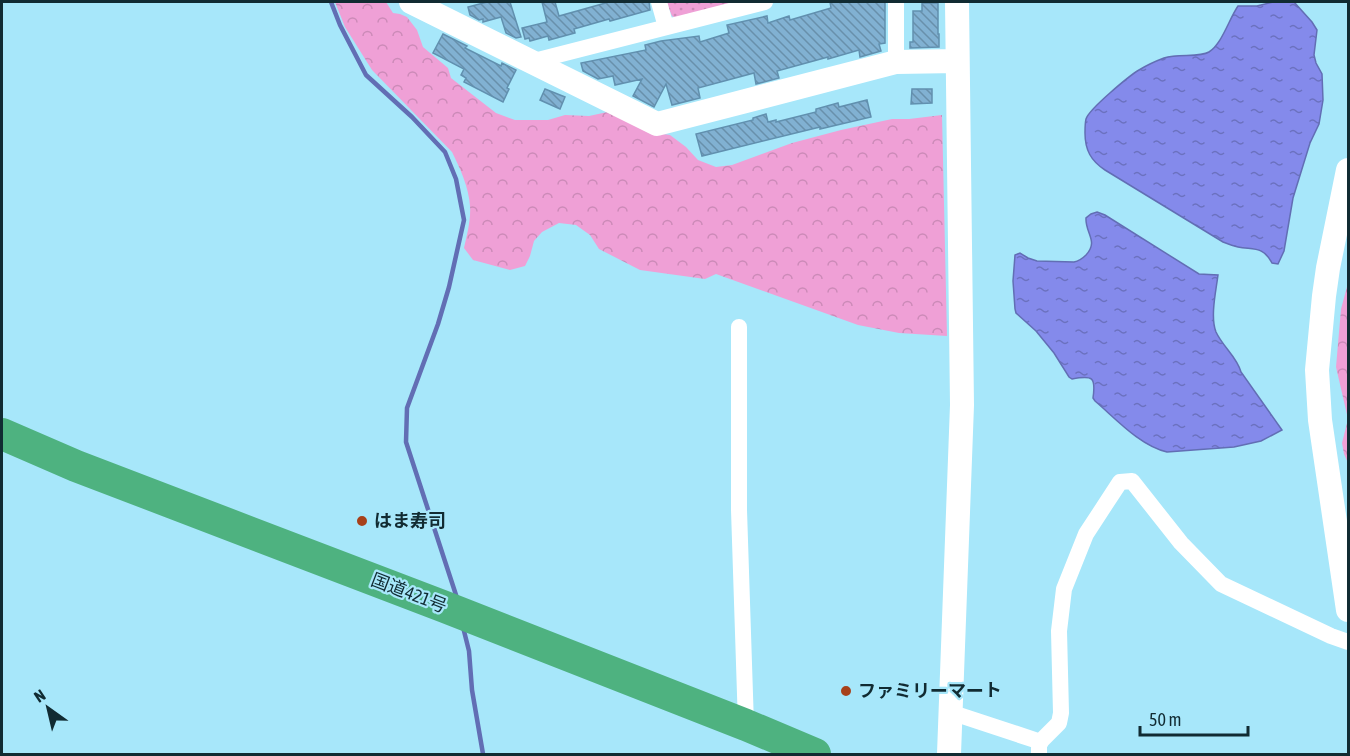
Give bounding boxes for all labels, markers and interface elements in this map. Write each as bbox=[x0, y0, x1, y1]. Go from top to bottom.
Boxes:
place label: はま寿司 bbox=[374, 510, 446, 531]
marker: はま寿司 bbox=[355, 514, 369, 528]
street label: 国道421号 bbox=[368, 569, 450, 617]
north arrow bbox=[18, 678, 78, 738]
place label: ファミリーマート bbox=[858, 680, 1002, 701]
marker: ファミリーマート bbox=[839, 684, 853, 698]
text: N bbox=[31, 685, 49, 706]
scale bar bbox=[1140, 699, 1248, 737]
text: 50 m bbox=[1149, 709, 1181, 730]

